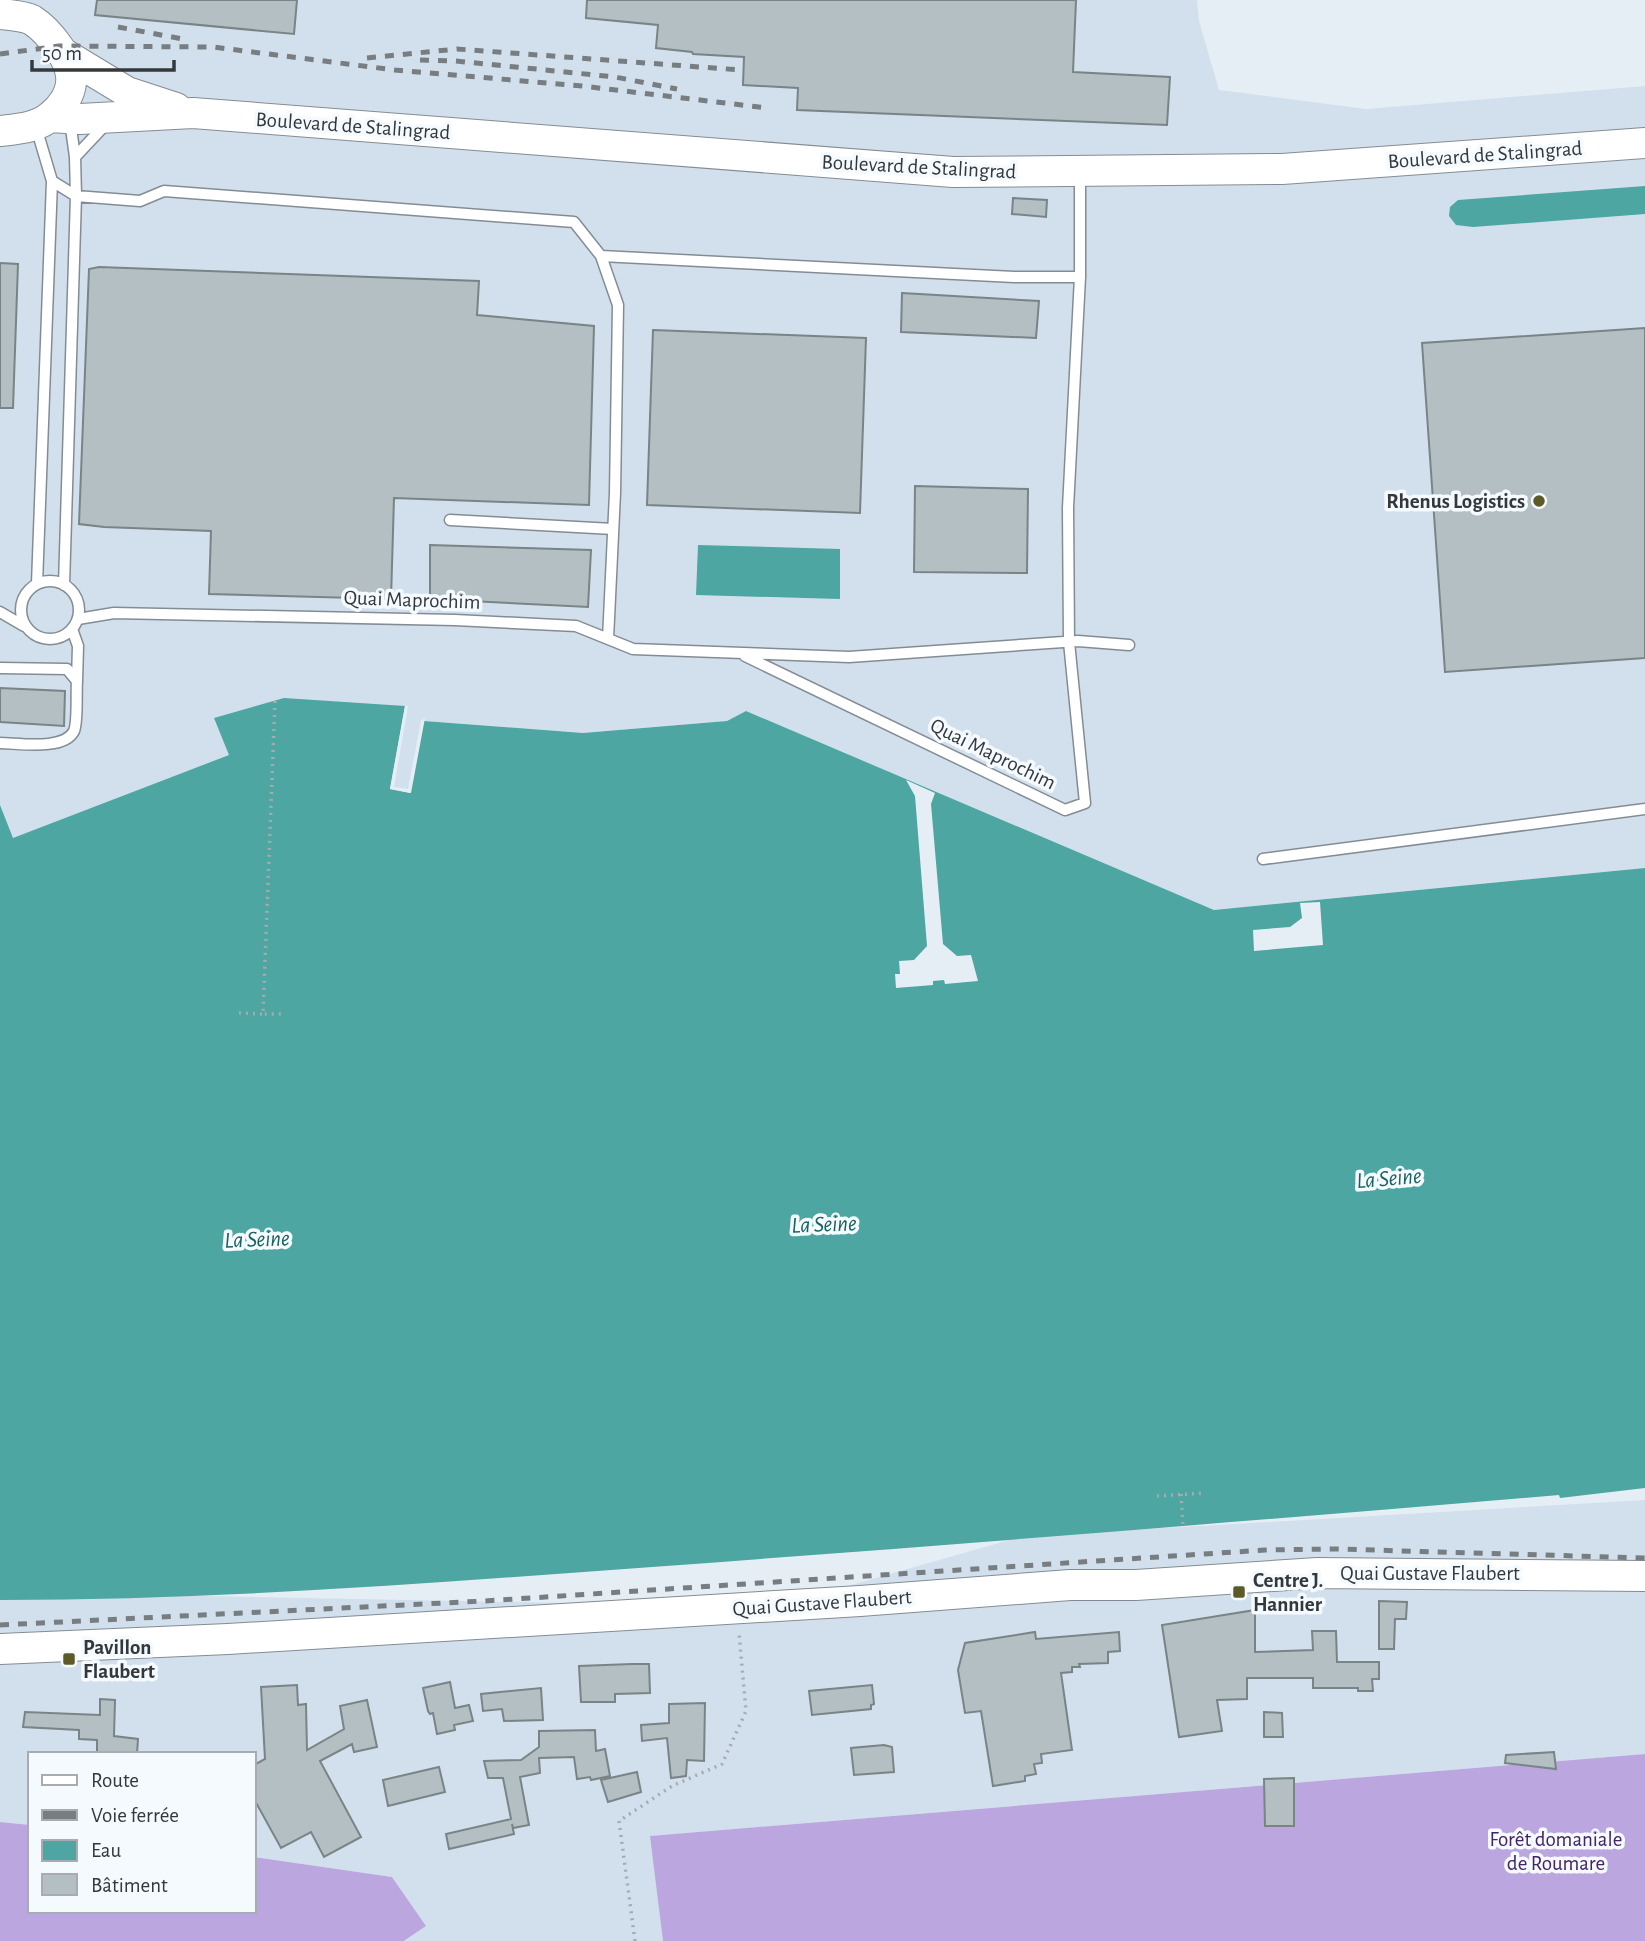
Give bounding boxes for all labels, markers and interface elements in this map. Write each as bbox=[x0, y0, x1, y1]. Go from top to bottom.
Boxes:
scale bar bbox=[32, 28, 173, 72]
text: 50 m bbox=[42, 43, 82, 64]
street label: Boulevard de Stalingrad bbox=[255, 109, 451, 143]
street label: Boulevard de Stalingrad bbox=[1387, 138, 1583, 172]
street label: Boulevard de Stalingrad bbox=[821, 151, 1017, 183]
place label: Rhenus Logistics bbox=[1386, 491, 1525, 512]
marker: Rhenus Logistics bbox=[1531, 493, 1547, 509]
street label: Quai Maprochim bbox=[343, 587, 481, 613]
street label: Quai Maprochim bbox=[927, 715, 1059, 793]
water label: La Seine bbox=[1355, 1165, 1423, 1193]
water label: La Seine bbox=[791, 1212, 857, 1238]
water label: La Seine bbox=[224, 1227, 290, 1253]
street label: Quai Gustave Flaubert bbox=[1340, 1563, 1520, 1584]
place label: Centre J. Hannier bbox=[1253, 1570, 1323, 1615]
marker: Centre J. Hannier bbox=[1231, 1584, 1247, 1600]
street label: Quai Gustave Flaubert bbox=[732, 1586, 913, 1620]
place label: Pavillon Flaubert bbox=[83, 1637, 155, 1682]
marker: Pavillon Flaubert bbox=[61, 1651, 77, 1667]
legend bbox=[28, 1752, 256, 1913]
text: Route bbox=[91, 1770, 139, 1791]
text: Voie ferrée bbox=[91, 1805, 179, 1826]
park label: Forêt domaniale de Roumare bbox=[1490, 1829, 1622, 1874]
text: Eau bbox=[91, 1840, 121, 1861]
text: Bâtiment bbox=[91, 1875, 168, 1896]

